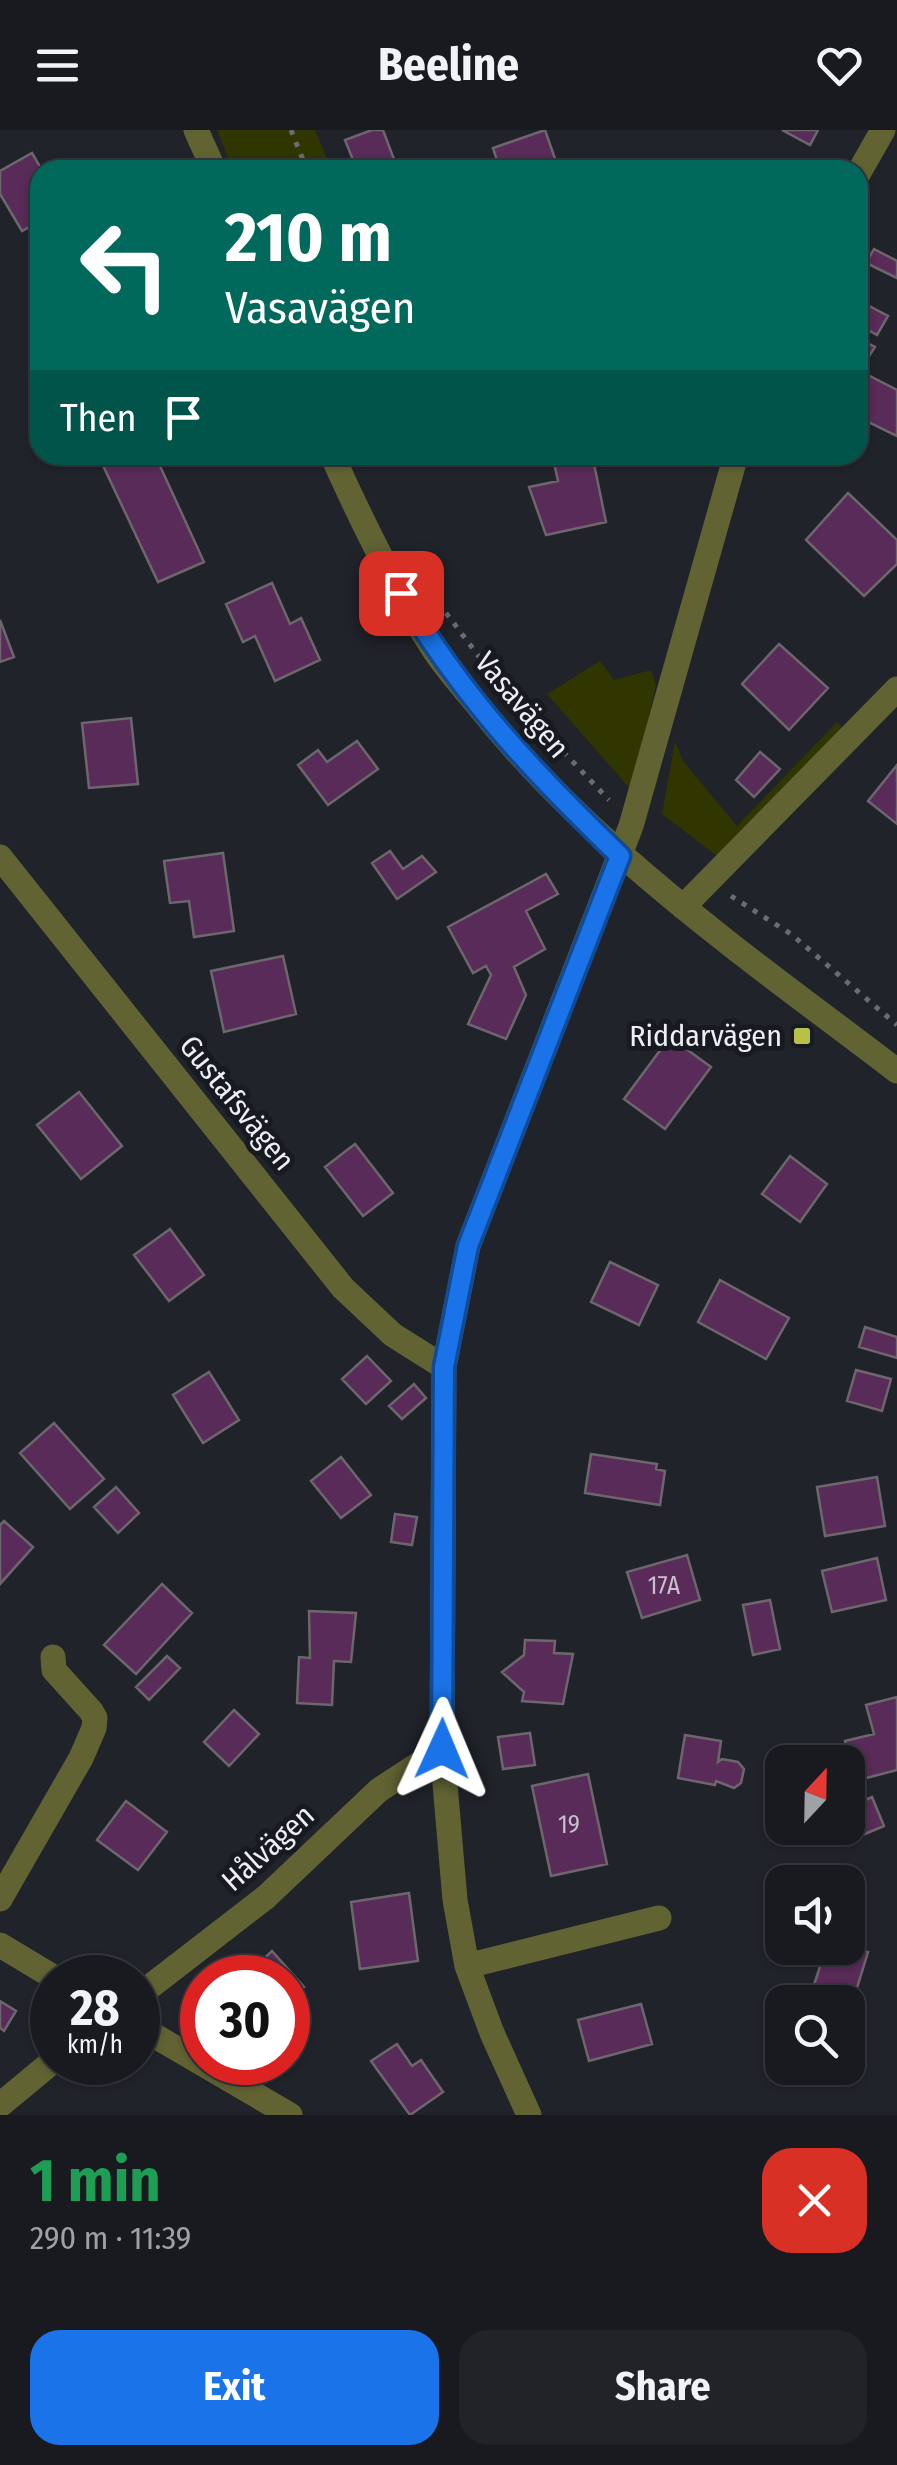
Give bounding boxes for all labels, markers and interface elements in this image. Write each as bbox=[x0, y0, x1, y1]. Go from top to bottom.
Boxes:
icon: menu bbox=[30, 38, 85, 93]
text: Beeline bbox=[378, 38, 519, 92]
icon: heart bbox=[812, 38, 867, 93]
text: 210 m bbox=[225, 196, 392, 280]
icon: left bbox=[60, 200, 190, 330]
text: Vasavägen bbox=[225, 281, 416, 335]
icon: arrive bbox=[156, 390, 211, 445]
text: Then bbox=[60, 395, 136, 441]
pin bbox=[359, 551, 444, 636]
icon: arrive bbox=[374, 566, 429, 621]
street label: Vasavägen bbox=[467, 645, 577, 765]
place label: Riddarvägen bbox=[629, 1018, 782, 1054]
marker: Riddarvägen bbox=[791, 1025, 813, 1047]
street label: Gustafsvägen bbox=[172, 1028, 302, 1178]
house number: 17A bbox=[648, 1571, 680, 1601]
position arrow bbox=[390, 1697, 494, 1801]
north arrow bbox=[765, 1745, 865, 1845]
map controls bbox=[765, 1745, 865, 2085]
street label: Hålvägen bbox=[214, 1797, 322, 1899]
house number: 19 bbox=[558, 1810, 580, 1840]
button: sound bbox=[765, 1865, 865, 1965]
speed limit sign: 30 bbox=[180, 1955, 310, 2085]
text: 28 bbox=[70, 1978, 120, 2038]
button: search bbox=[765, 1985, 865, 2085]
text: km/h bbox=[67, 2030, 123, 2060]
text: 1 min bbox=[30, 2145, 161, 2217]
button: close bbox=[762, 2148, 867, 2253]
text: 290 m · 11:39 bbox=[30, 2219, 191, 2257]
button: Exit bbox=[30, 2330, 439, 2445]
button: Share bbox=[459, 2330, 867, 2445]

